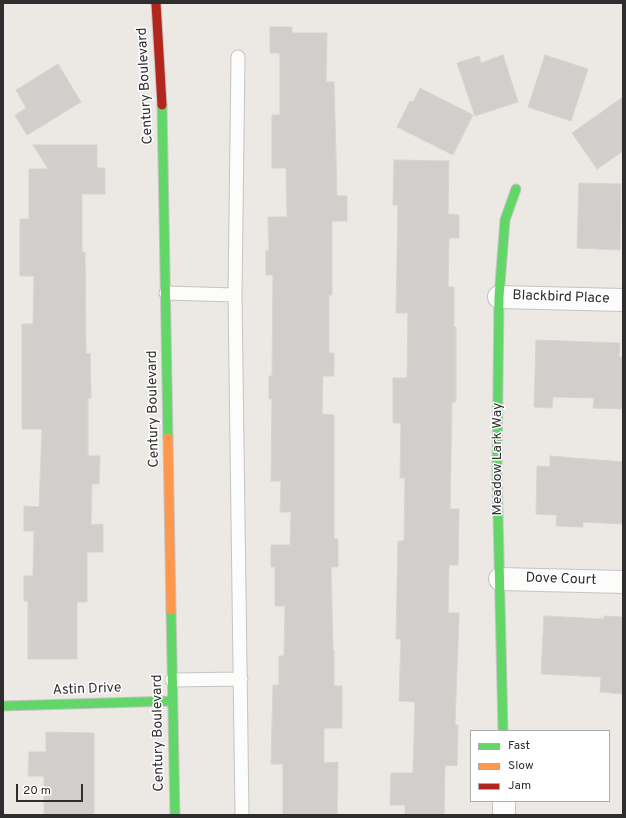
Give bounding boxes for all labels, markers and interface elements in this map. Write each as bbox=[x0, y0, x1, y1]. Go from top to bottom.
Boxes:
street label: Century Boulevard bbox=[135, 27, 157, 145]
street label: Blackbird Place bbox=[512, 288, 610, 308]
street label: Century Boulevard bbox=[145, 350, 163, 468]
street label: Meadow Lark Way bbox=[490, 403, 506, 515]
street label: Dove Court bbox=[525, 570, 597, 590]
street label: Century Boulevard bbox=[150, 674, 168, 792]
street label: Astin Drive bbox=[52, 680, 122, 700]
legend bbox=[470, 730, 610, 802]
text: Fast bbox=[508, 738, 530, 754]
text: Slow bbox=[508, 758, 534, 774]
scale bar bbox=[18, 776, 85, 802]
text: Jam bbox=[508, 778, 531, 794]
text: 20 m bbox=[23, 783, 51, 799]

